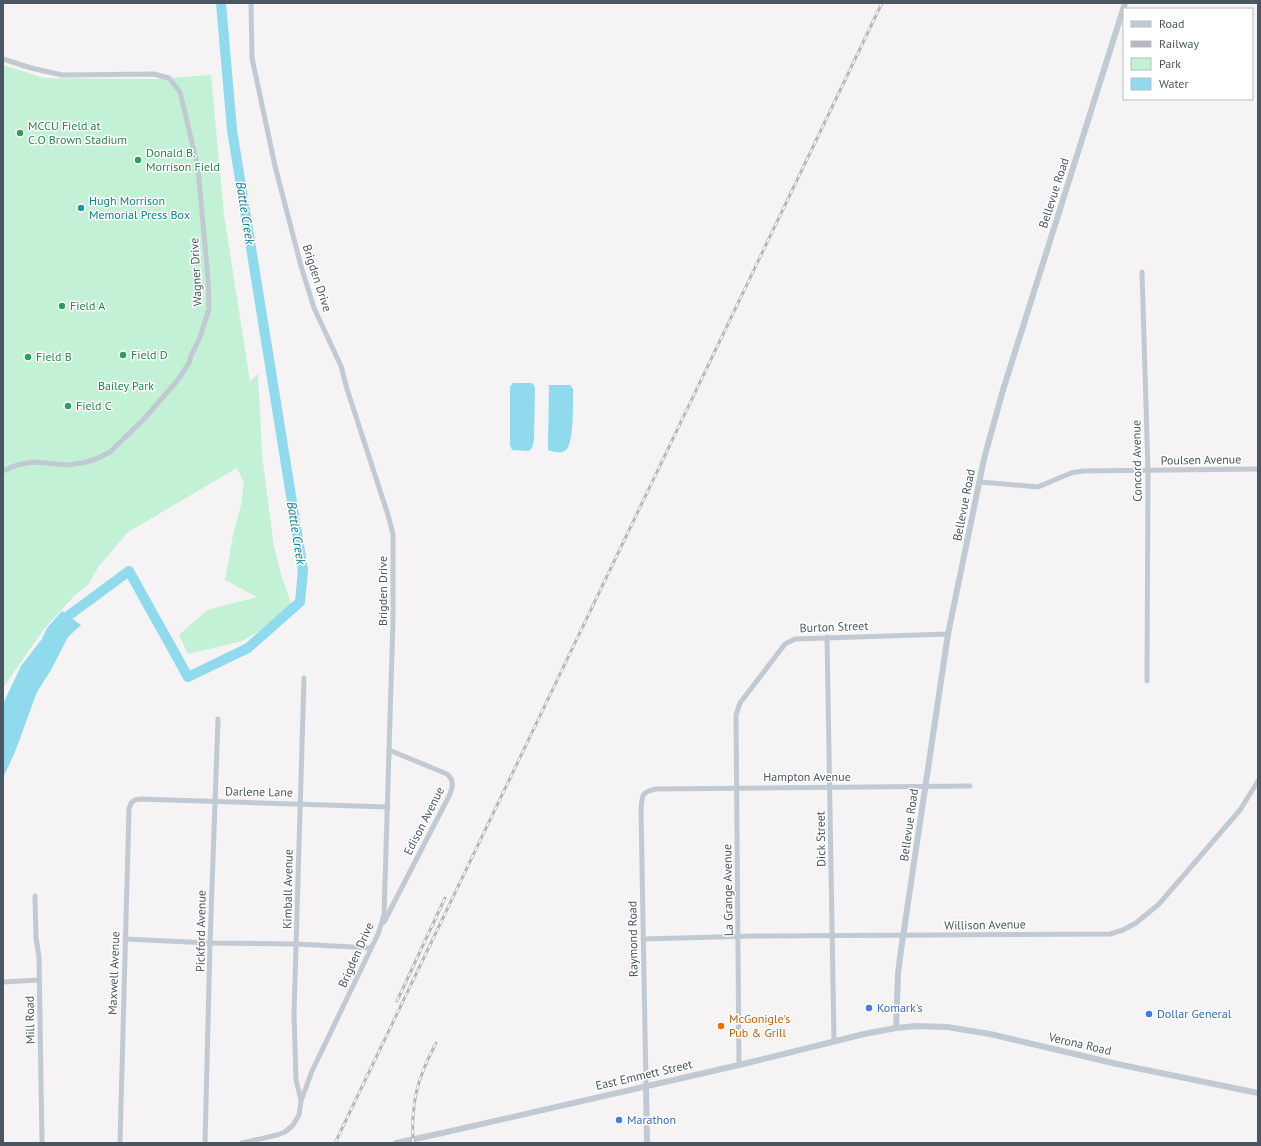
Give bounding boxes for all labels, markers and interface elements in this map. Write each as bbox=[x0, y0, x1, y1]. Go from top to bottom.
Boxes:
legend bbox=[1123, 8, 1253, 100]
text: Road bbox=[1159, 16, 1184, 31]
text: Railway bbox=[1159, 36, 1199, 51]
text: Park bbox=[1159, 56, 1181, 71]
text: Water bbox=[1159, 76, 1189, 91]
place label: MCCU Field at C.O Brown Stadium bbox=[28, 118, 127, 147]
marker: MCCU Field at C.O Brown Stadium bbox=[15, 128, 25, 138]
place label: Donald B. Morrison Field bbox=[146, 145, 220, 174]
marker: Donald B. Morrison Field bbox=[133, 155, 143, 165]
street label: Bellevue Road bbox=[1035, 156, 1072, 230]
water label: Battle Creek bbox=[232, 180, 259, 247]
place label: Hugh Morrison Memorial Press Box bbox=[89, 193, 190, 222]
marker: Hugh Morrison Memorial Press Box bbox=[76, 203, 86, 213]
street label: Wagner Drive bbox=[186, 237, 205, 307]
street label: Brigden Drive bbox=[300, 242, 335, 313]
place label: Field A bbox=[70, 298, 105, 313]
marker: Field A bbox=[57, 301, 67, 311]
place label: Field D bbox=[131, 347, 168, 362]
place label: Field B bbox=[36, 349, 72, 364]
marker: Field D bbox=[118, 350, 128, 360]
marker: Field B bbox=[23, 352, 33, 362]
park label: Bailey Park bbox=[98, 378, 154, 393]
place label: Field C bbox=[76, 398, 112, 413]
marker: Field C bbox=[63, 401, 73, 411]
street label: Concord Avenue bbox=[1128, 420, 1145, 502]
street label: Poulsen Avenue bbox=[1161, 451, 1241, 468]
street label: Bellevue Road bbox=[949, 468, 978, 542]
water label: Battle Creek bbox=[283, 500, 310, 567]
street label: Brigden Drive bbox=[375, 556, 390, 626]
street label: Burton Street bbox=[799, 618, 869, 635]
street label: Hampton Avenue bbox=[763, 769, 851, 784]
street label: Darlene Lane bbox=[225, 783, 293, 800]
street label: Edison Avenue bbox=[400, 784, 447, 857]
street label: Bellevue Road bbox=[896, 788, 921, 862]
street label: Dick Street bbox=[813, 811, 828, 867]
street label: La Grange Avenue bbox=[719, 844, 736, 936]
street label: Kimball Avenue bbox=[279, 849, 296, 929]
street label: Pickford Avenue bbox=[192, 890, 209, 972]
street label: Raymond Road bbox=[624, 901, 641, 977]
street label: Willison Avenue bbox=[944, 916, 1026, 933]
street label: Brigden Drive bbox=[334, 920, 377, 990]
street label: Maxwell Avenue bbox=[105, 931, 122, 1015]
street label: Mill Road bbox=[22, 996, 37, 1044]
place label: Komark's bbox=[877, 1000, 923, 1015]
marker: Komark's bbox=[864, 1003, 874, 1013]
place label: Dollar General bbox=[1157, 1006, 1232, 1021]
marker: Dollar General bbox=[1144, 1009, 1154, 1019]
place label: McGonigle's Pub & Grill bbox=[729, 1011, 790, 1040]
marker: McGonigle's Pub & Grill bbox=[716, 1021, 726, 1031]
street label: Verona Road bbox=[1046, 1029, 1113, 1058]
street label: East Emmett Street bbox=[594, 1056, 694, 1093]
place label: Marathon bbox=[627, 1112, 676, 1127]
marker: Marathon bbox=[614, 1115, 624, 1125]

